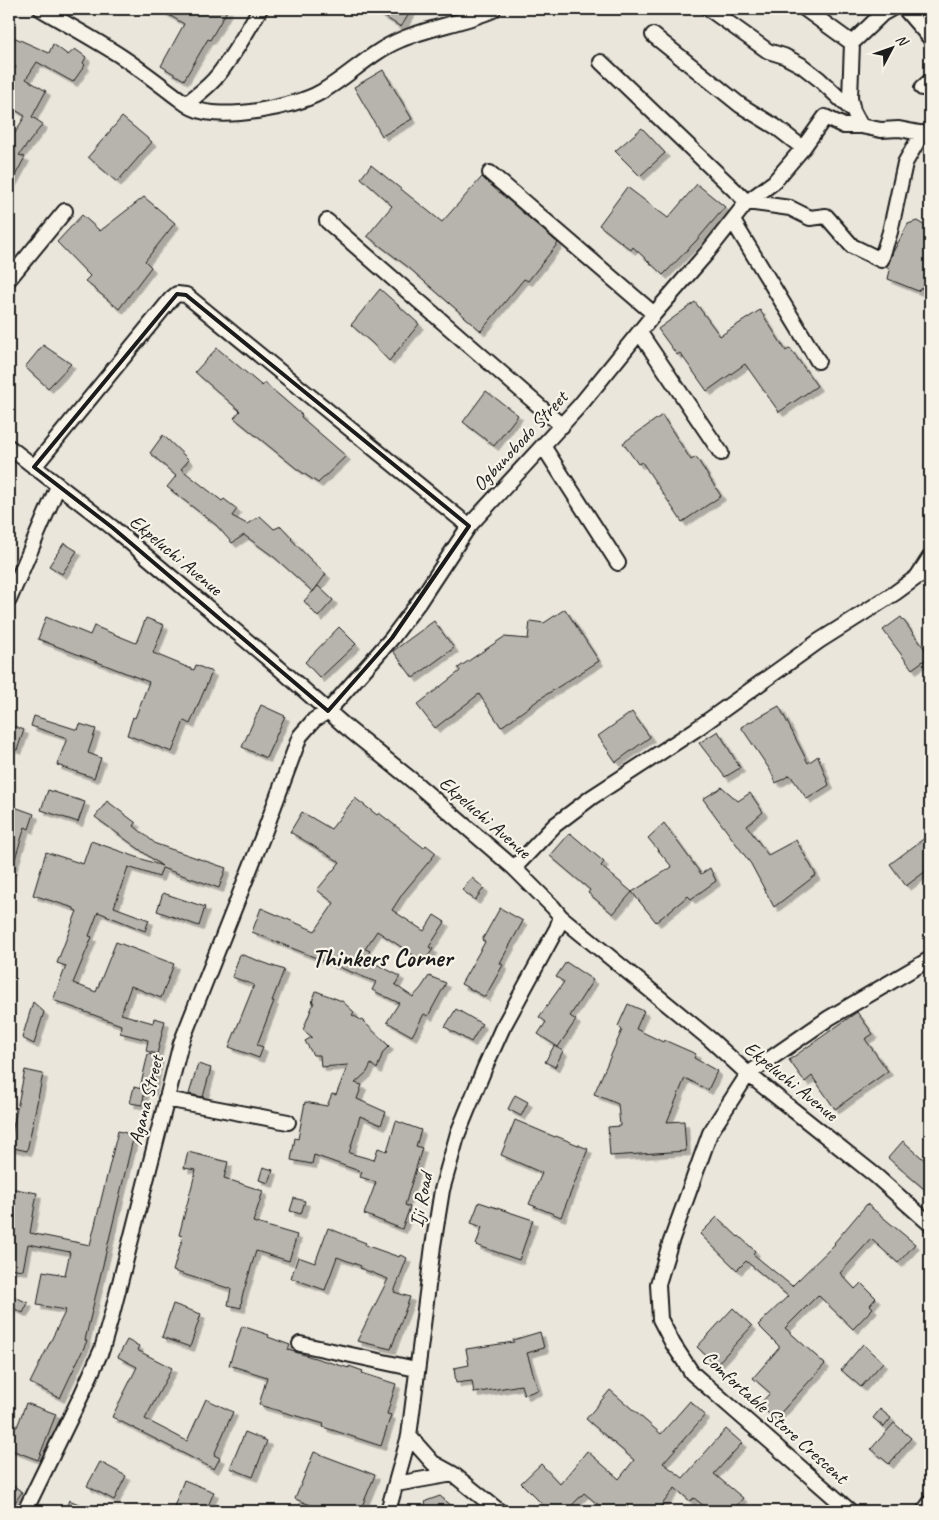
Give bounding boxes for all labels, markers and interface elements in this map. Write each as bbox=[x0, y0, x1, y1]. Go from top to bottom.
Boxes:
north arrow bbox=[866, 22, 916, 72]
text: N bbox=[892, 31, 912, 50]
street label: Ogbunobodo Street bbox=[467, 384, 574, 496]
street label: Ekpeluchi Avenue bbox=[124, 509, 229, 602]
street label: Ekpeluchi Avenue bbox=[434, 770, 537, 865]
district label: Thinkers Corner bbox=[312, 942, 455, 974]
street label: Ekpeluchi Avenue bbox=[739, 1036, 844, 1127]
street label: Agana Street bbox=[123, 1051, 170, 1147]
street label: Iji Road bbox=[403, 1168, 439, 1229]
street label: Comfortable Store Crescent bbox=[697, 1345, 855, 1491]

